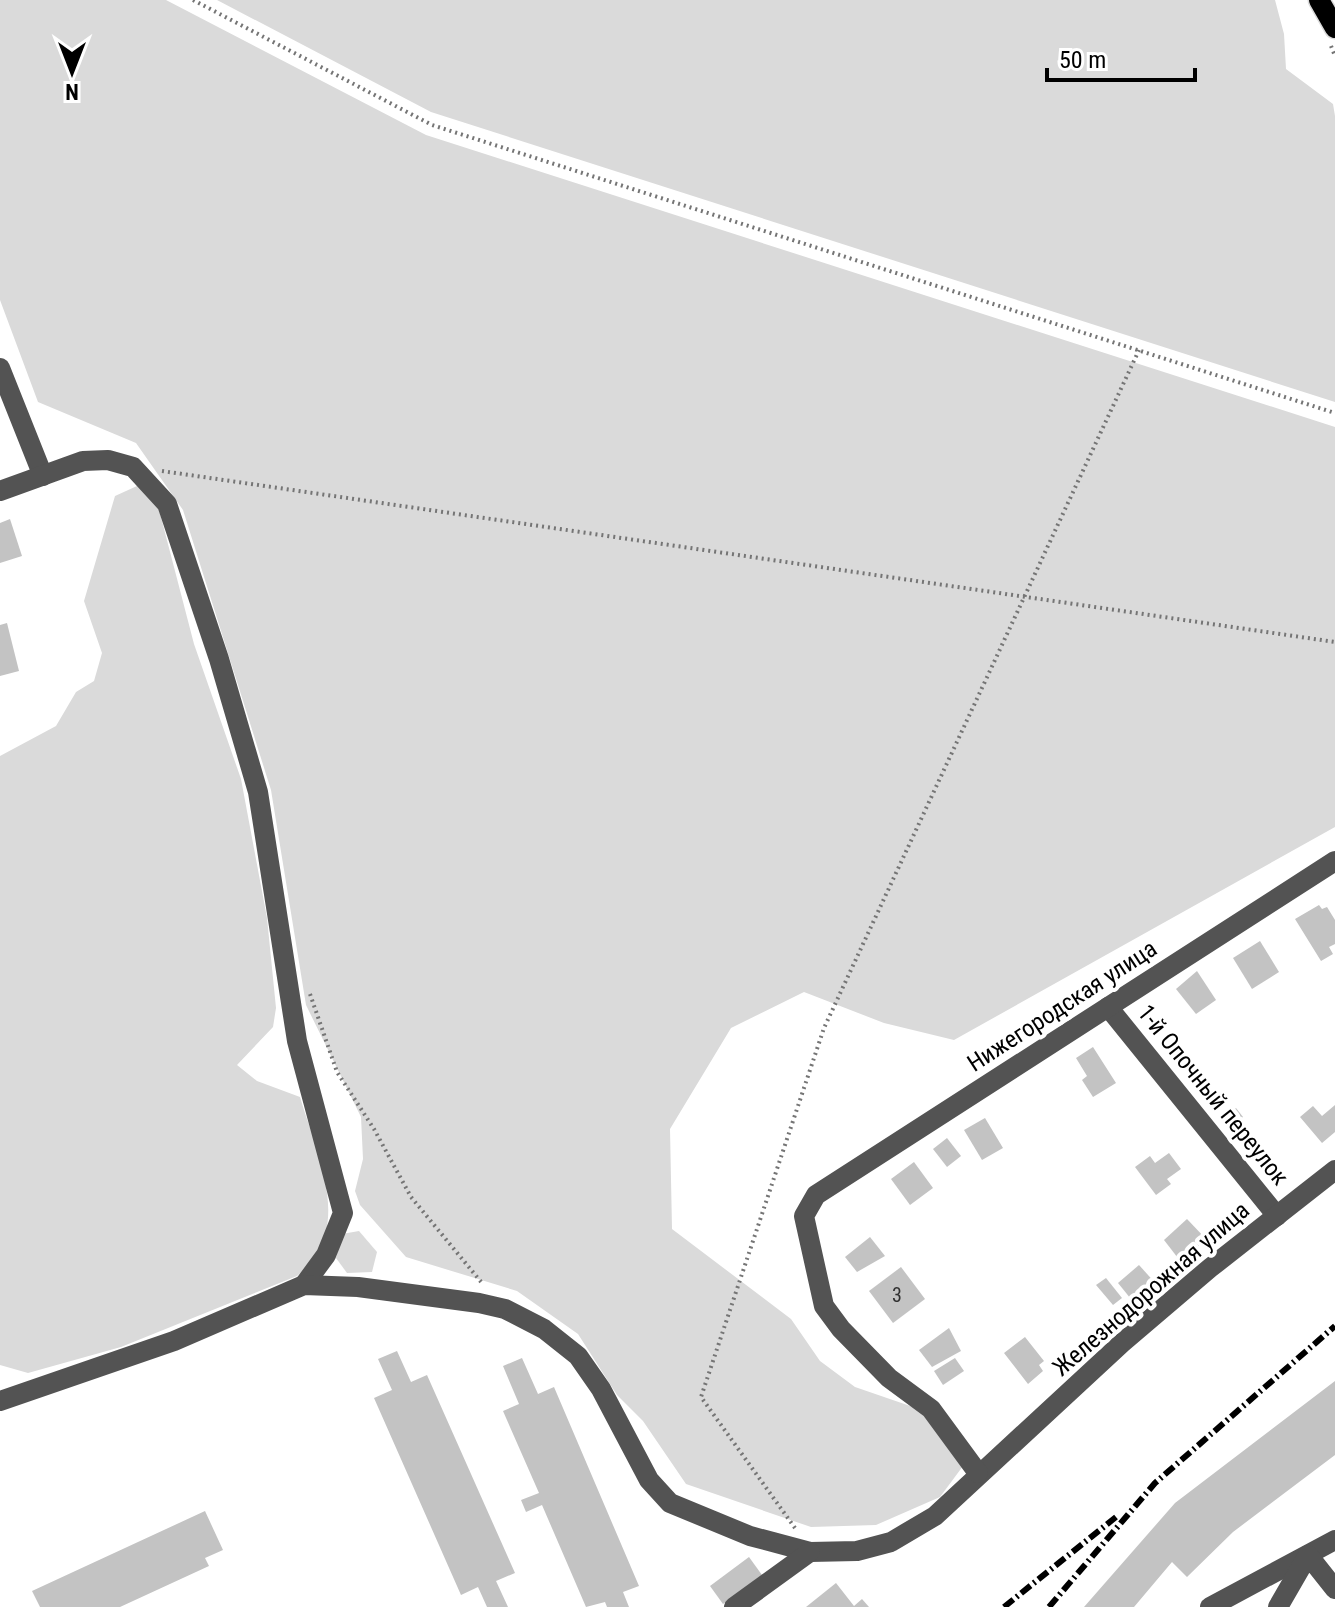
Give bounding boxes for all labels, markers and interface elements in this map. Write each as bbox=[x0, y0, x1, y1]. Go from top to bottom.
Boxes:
north arrow bbox=[32, 32, 112, 112]
scale bar bbox=[1047, 32, 1195, 82]
text: 50 m bbox=[1059, 46, 1106, 74]
text: N bbox=[65, 79, 79, 104]
street label: Нижегородская улица bbox=[962, 934, 1162, 1078]
street label: 1-й Опочный переулок bbox=[1132, 999, 1295, 1191]
street label: Железнодорожная улица bbox=[1047, 1196, 1255, 1382]
house number: 3 bbox=[892, 1283, 902, 1307]

